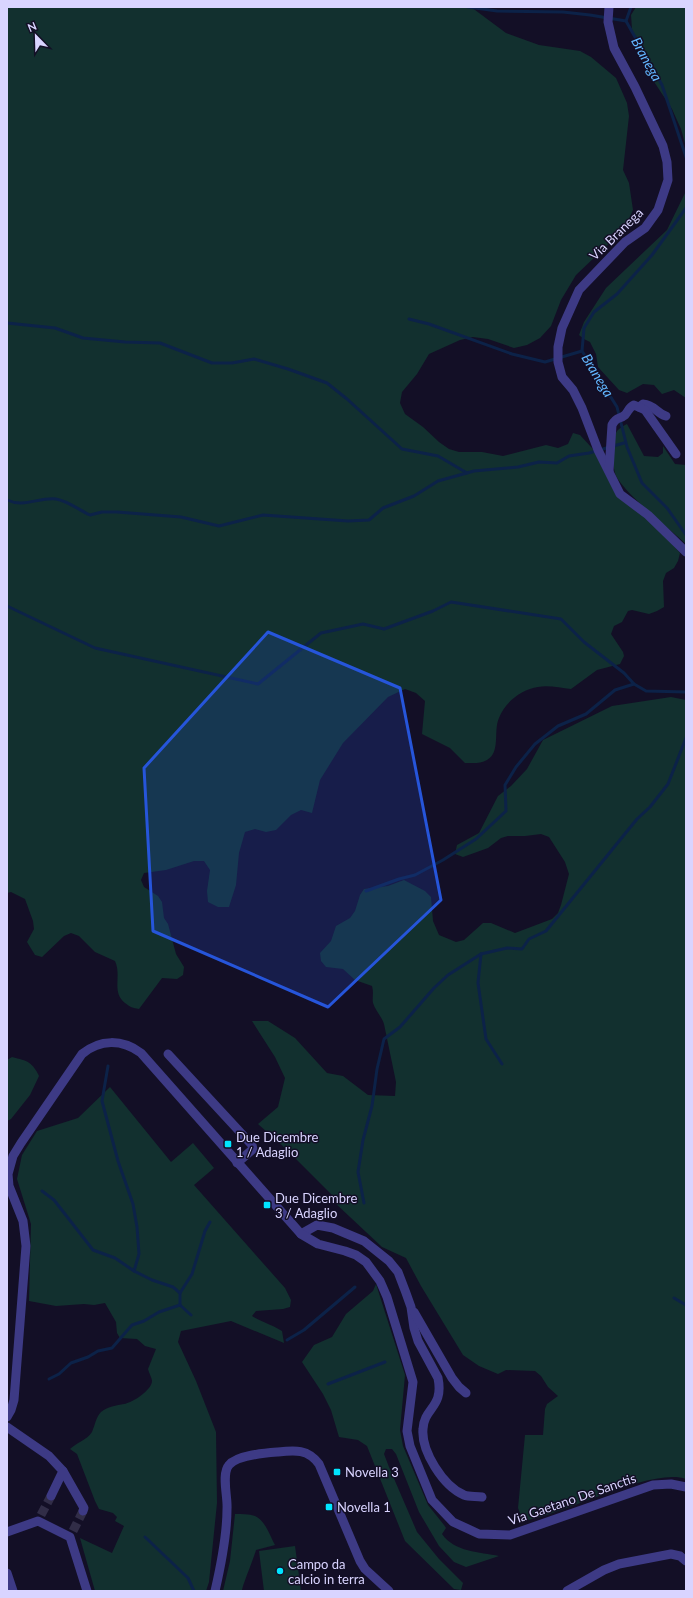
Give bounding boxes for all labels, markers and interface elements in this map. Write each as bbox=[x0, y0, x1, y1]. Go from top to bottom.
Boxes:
north arrow bbox=[16, 16, 56, 56]
text: N bbox=[25, 19, 38, 34]
water label: Branega bbox=[628, 34, 666, 84]
street label: Via Branega bbox=[586, 204, 646, 264]
water label: Branega bbox=[578, 350, 618, 400]
place label: Due Dicembre 1 / Adaglio bbox=[236, 1129, 318, 1160]
marker: Due Dicembre 1 / Adaglio bbox=[223, 1139, 233, 1149]
place label: Due Dicembre 3 / Adaglio bbox=[275, 1190, 357, 1221]
marker: Due Dicembre 3 / Adaglio bbox=[262, 1200, 272, 1210]
place label: Novella 3 bbox=[345, 1464, 399, 1480]
marker: Novella 3 bbox=[332, 1467, 342, 1477]
street label: Via Gaetano De Sanctis bbox=[506, 1469, 638, 1528]
place label: Novella 1 bbox=[337, 1499, 391, 1515]
marker: Novella 1 bbox=[324, 1502, 334, 1512]
place label: Campo da calcio in terra bbox=[288, 1556, 365, 1587]
marker: Campo da calcio in terra bbox=[275, 1566, 285, 1576]

